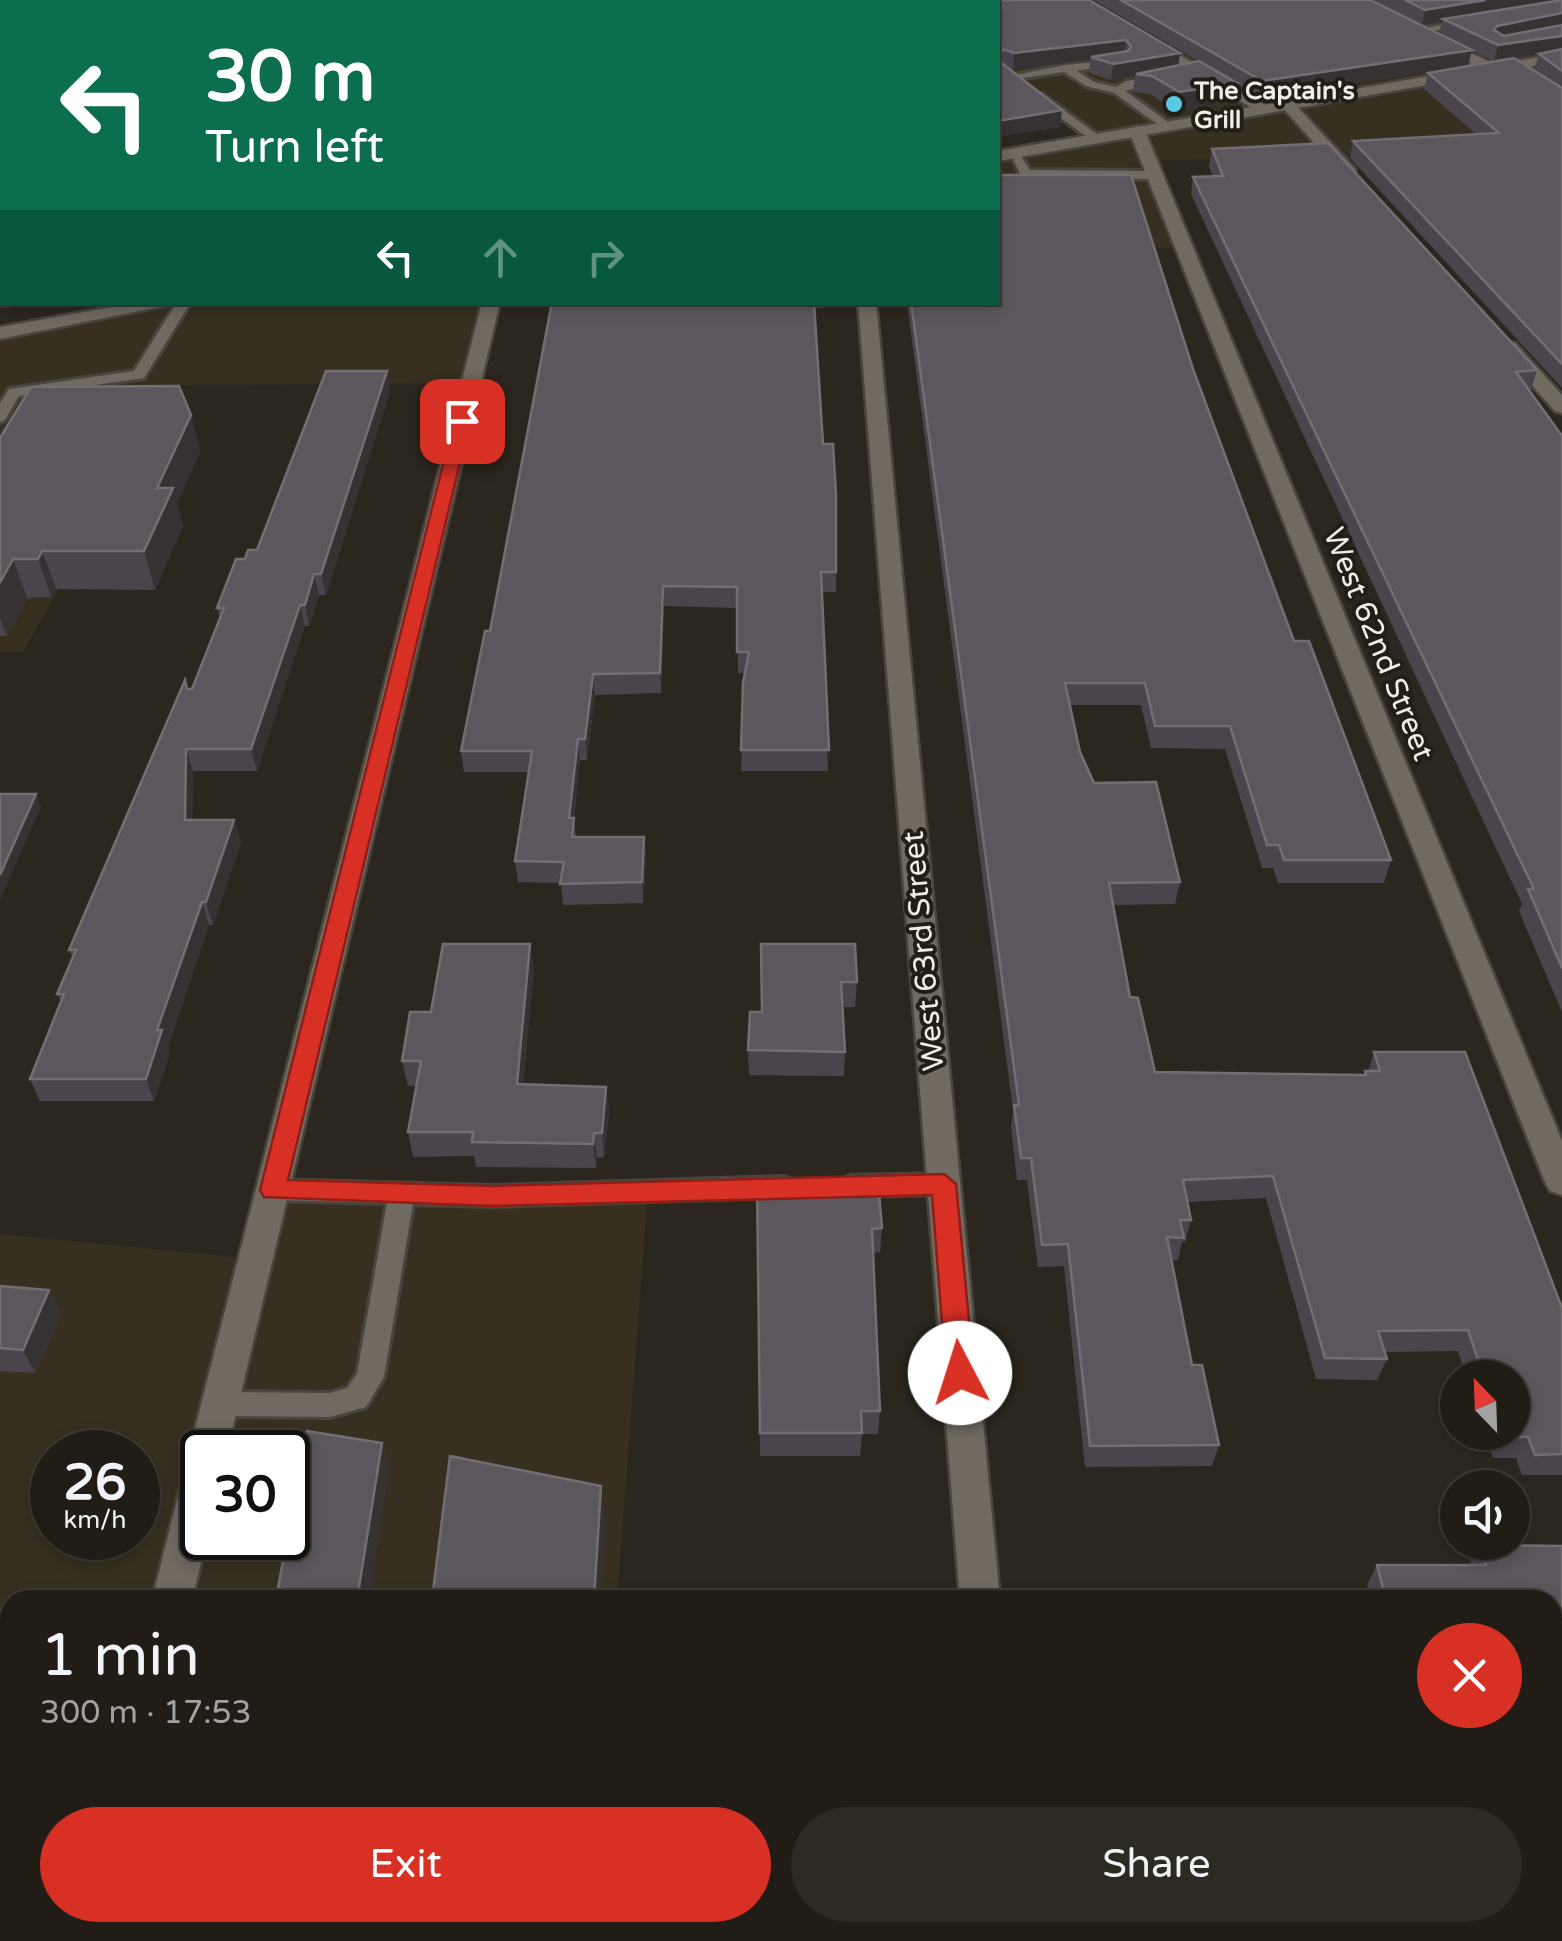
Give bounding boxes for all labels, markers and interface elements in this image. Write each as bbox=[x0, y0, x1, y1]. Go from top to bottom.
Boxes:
text: 30 m bbox=[205, 36, 375, 120]
icon: left bbox=[40, 40, 170, 170]
place label: The Captain's Grill bbox=[1193, 76, 1355, 135]
marker: The Captain's Grill bbox=[1163, 93, 1185, 115]
text: Turn left bbox=[205, 121, 384, 175]
icon: left bbox=[368, 230, 423, 285]
icon: ahead bbox=[473, 230, 528, 285]
icon: right bbox=[578, 230, 633, 285]
pin bbox=[420, 379, 505, 464]
icon: arrive bbox=[435, 394, 490, 449]
street label: West 62nd Street bbox=[1315, 522, 1442, 766]
street label: West 63rd Street bbox=[895, 829, 952, 1072]
position arrow bbox=[908, 1321, 1012, 1425]
north arrow bbox=[1440, 1360, 1530, 1450]
map controls bbox=[1440, 1360, 1530, 1560]
speed limit sign: 30 bbox=[180, 1430, 310, 1560]
text: 26 bbox=[64, 1453, 126, 1513]
button: sound bbox=[1440, 1470, 1530, 1560]
text: km/h bbox=[64, 1505, 126, 1535]
text: 1 min bbox=[40, 1620, 200, 1692]
button: close bbox=[1417, 1623, 1522, 1728]
text: 300 m · 17:53 bbox=[40, 1694, 252, 1732]
button: Exit bbox=[40, 1807, 771, 1922]
button: Share bbox=[791, 1807, 1522, 1922]

